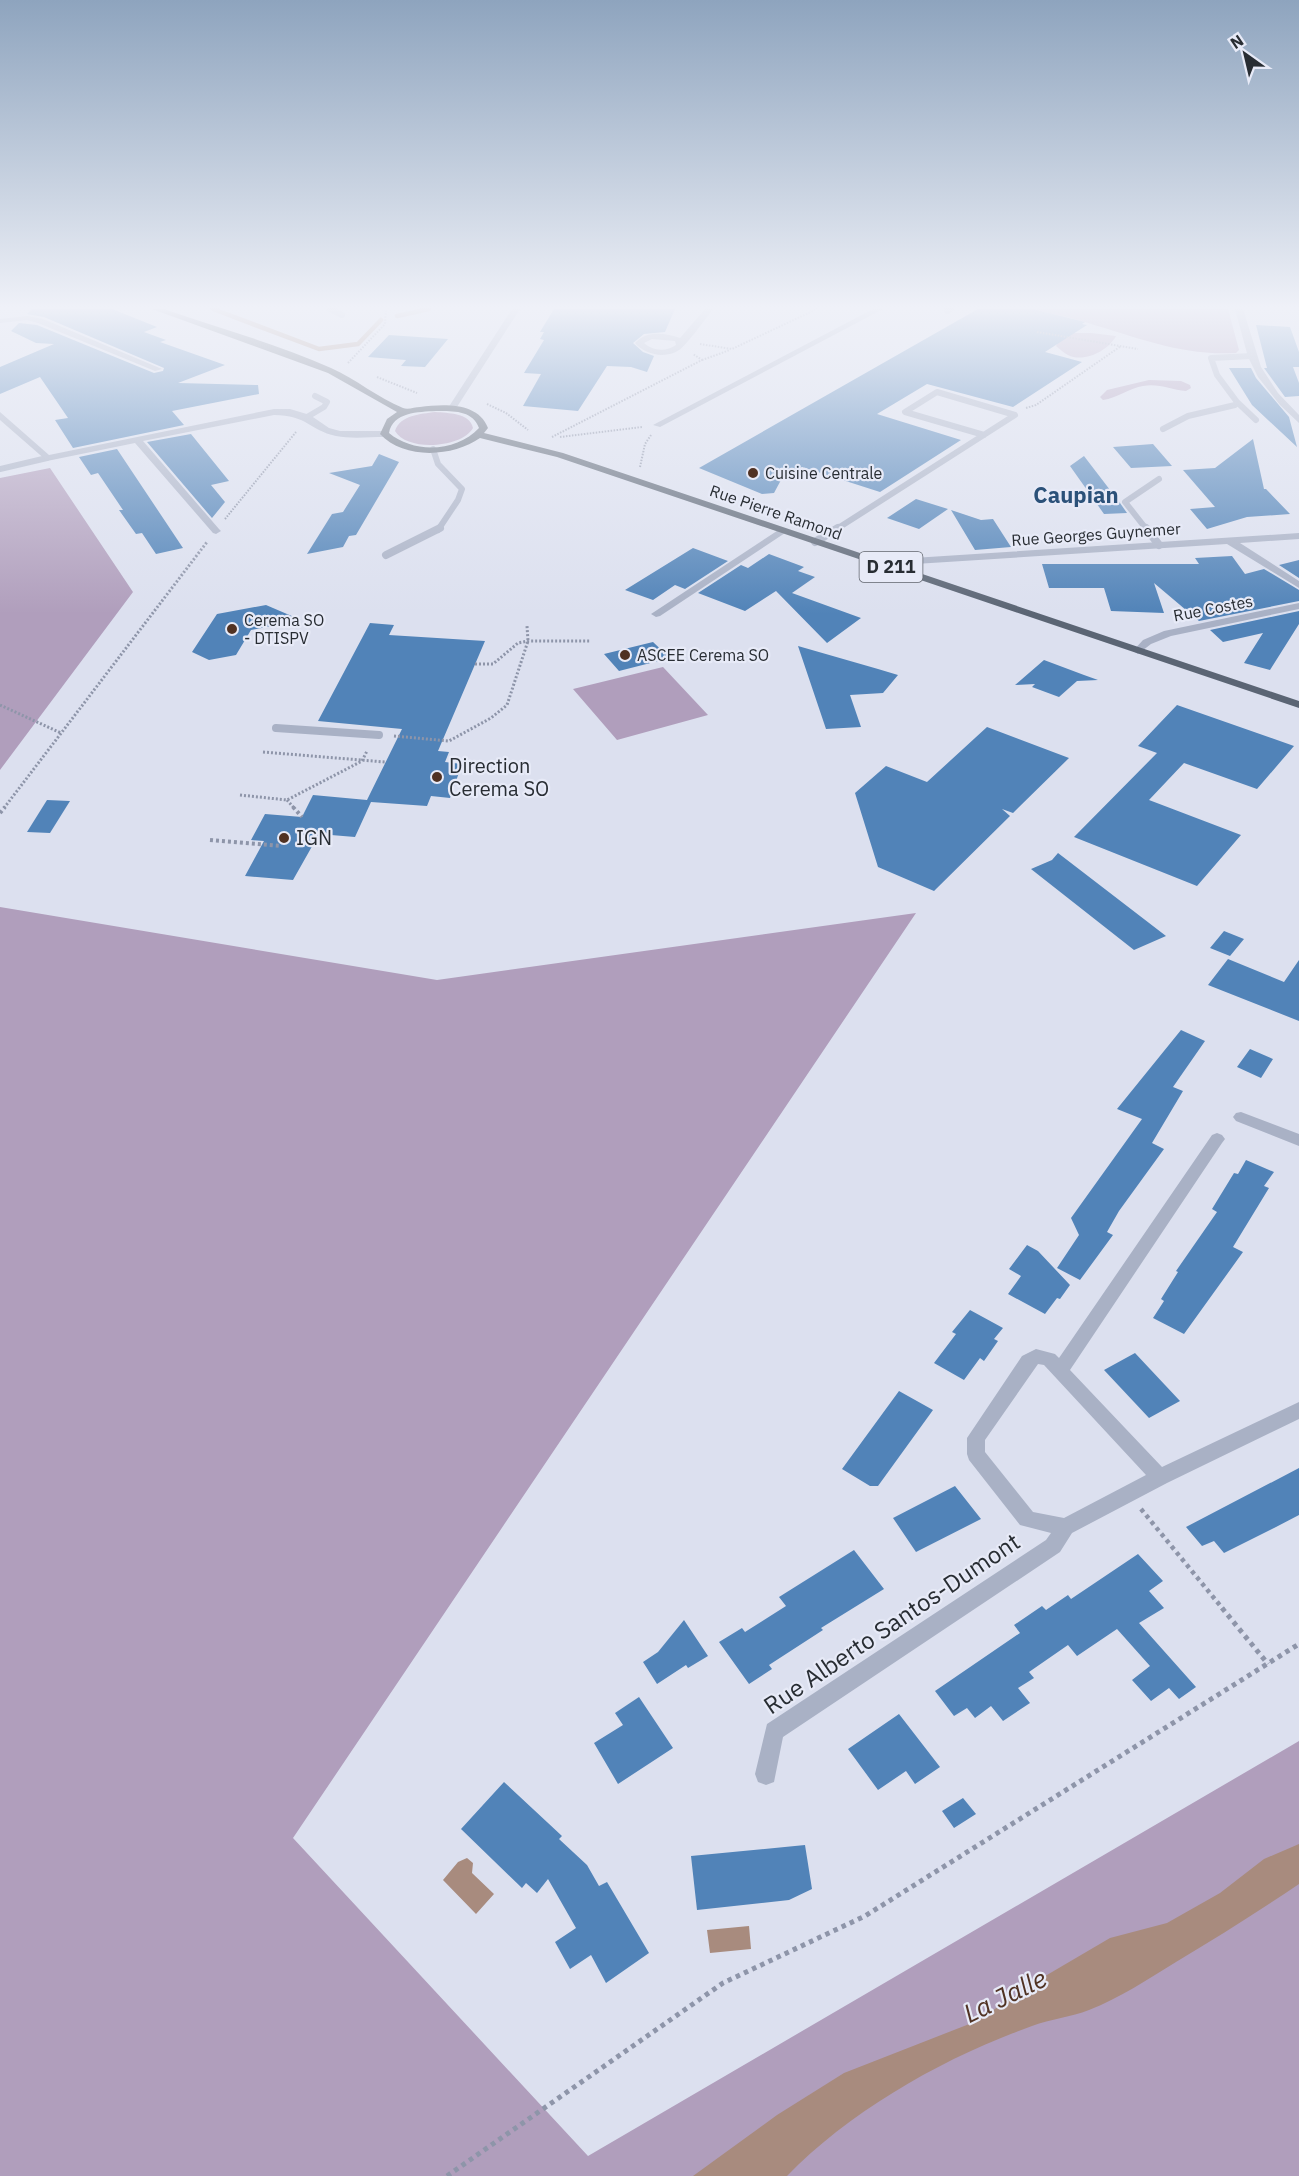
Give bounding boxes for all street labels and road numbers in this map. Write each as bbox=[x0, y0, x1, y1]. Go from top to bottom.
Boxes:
street label: Rue Pierre Ramond bbox=[707, 480, 845, 544]
street label: Rue Georges Guynemer bbox=[1011, 518, 1181, 550]
road number: D 211 bbox=[860, 552, 922, 582]
street label: Rue Costes bbox=[1172, 590, 1254, 626]
street label: Rue Alberto Santos-Dumont bbox=[757, 1525, 1026, 1721]

